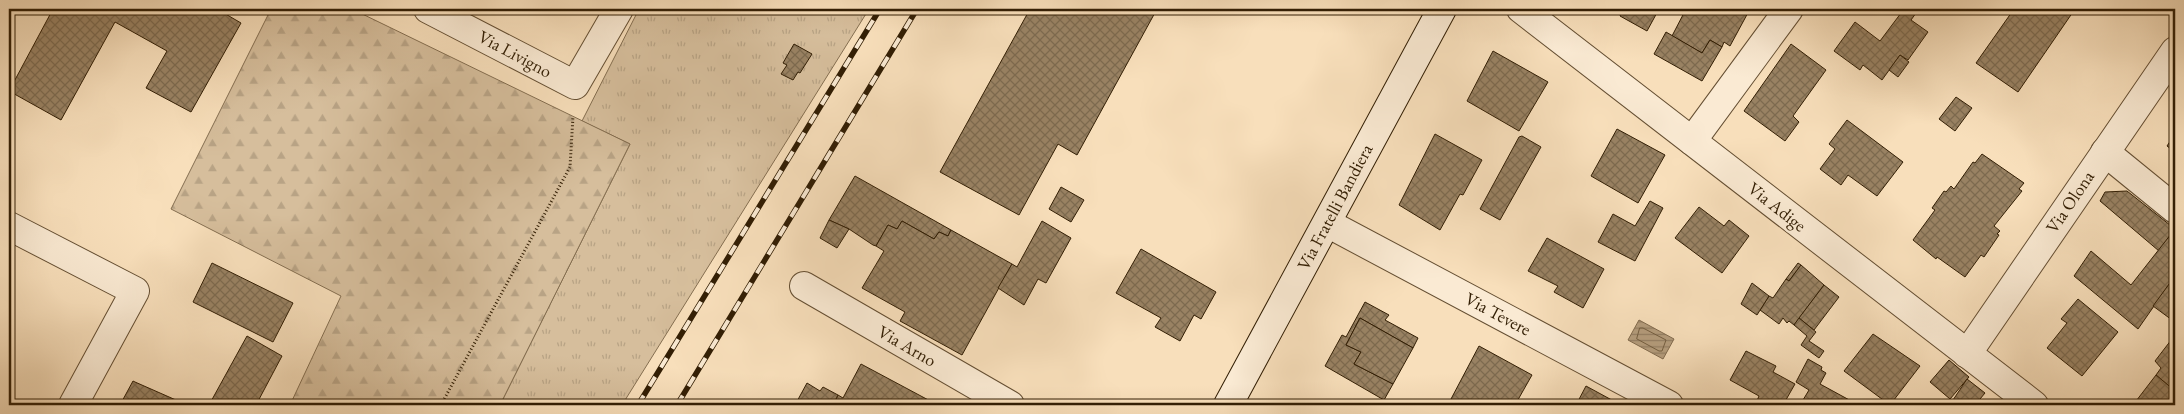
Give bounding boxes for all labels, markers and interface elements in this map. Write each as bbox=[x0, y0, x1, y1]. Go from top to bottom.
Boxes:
street label: Via Livigno bbox=[474, 25, 556, 83]
street label: Via Fratelli Bandiera bbox=[1292, 139, 1378, 274]
street label: Via Olona bbox=[2040, 165, 2099, 237]
street label: Via Adige bbox=[1744, 177, 1811, 237]
street label: Via Tevere bbox=[1461, 287, 1535, 341]
street label: Via Arno bbox=[874, 320, 941, 372]

